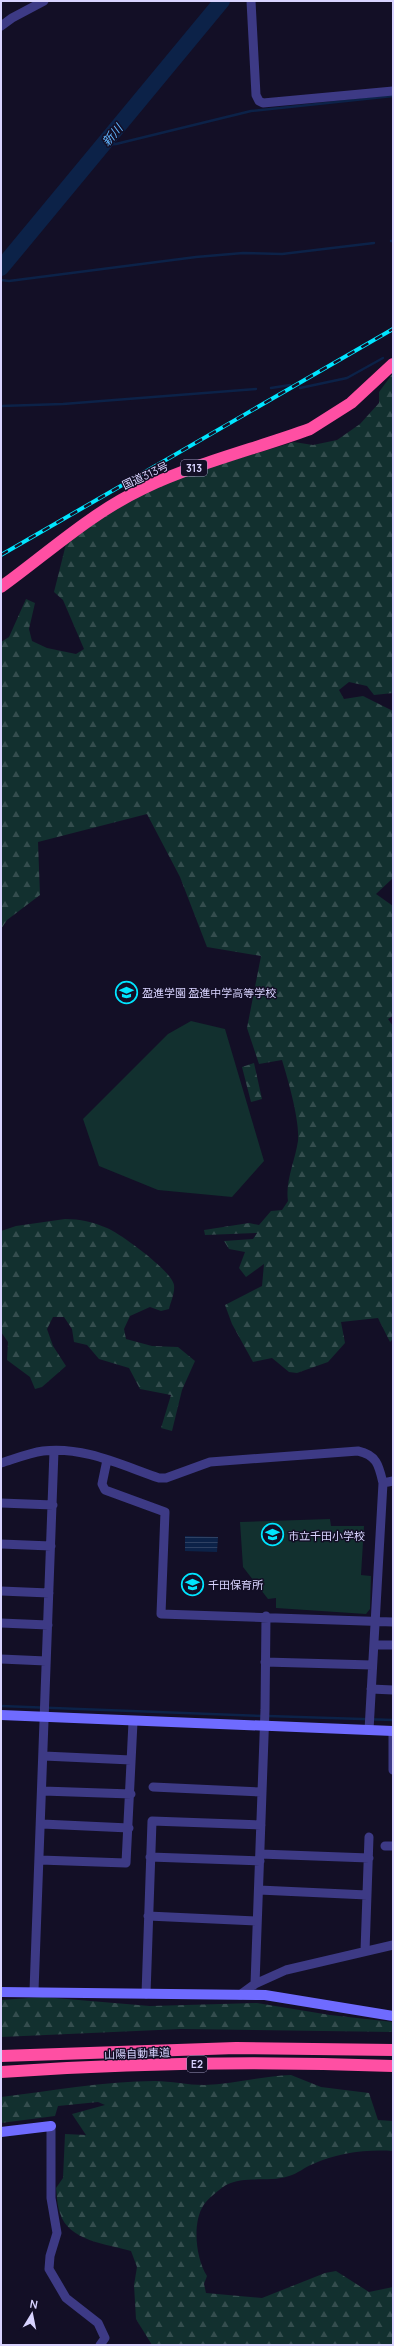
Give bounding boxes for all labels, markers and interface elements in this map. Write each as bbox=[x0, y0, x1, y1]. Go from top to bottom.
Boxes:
water label: 新川 bbox=[98, 119, 128, 150]
street label: 国道313号 bbox=[119, 458, 171, 492]
road number: 313 bbox=[181, 460, 207, 476]
school or university icon: 盈進学園 盈進中学高等学校 bbox=[114, 979, 140, 1005]
place label: 盈進学園 盈進中学高等学校 bbox=[142, 985, 276, 1000]
school or university icon: 市立千田小学校 bbox=[259, 1522, 285, 1548]
place label: 市立千田小学校 bbox=[288, 1528, 365, 1543]
school or university icon: 千田保育所 bbox=[180, 1571, 206, 1597]
place label: 千田保育所 bbox=[208, 1577, 264, 1592]
street label: 山陽自動車道 bbox=[104, 2044, 170, 2062]
road number: E2 bbox=[187, 2056, 207, 2072]
north arrow bbox=[12, 2294, 52, 2334]
text: N bbox=[29, 2296, 39, 2312]

